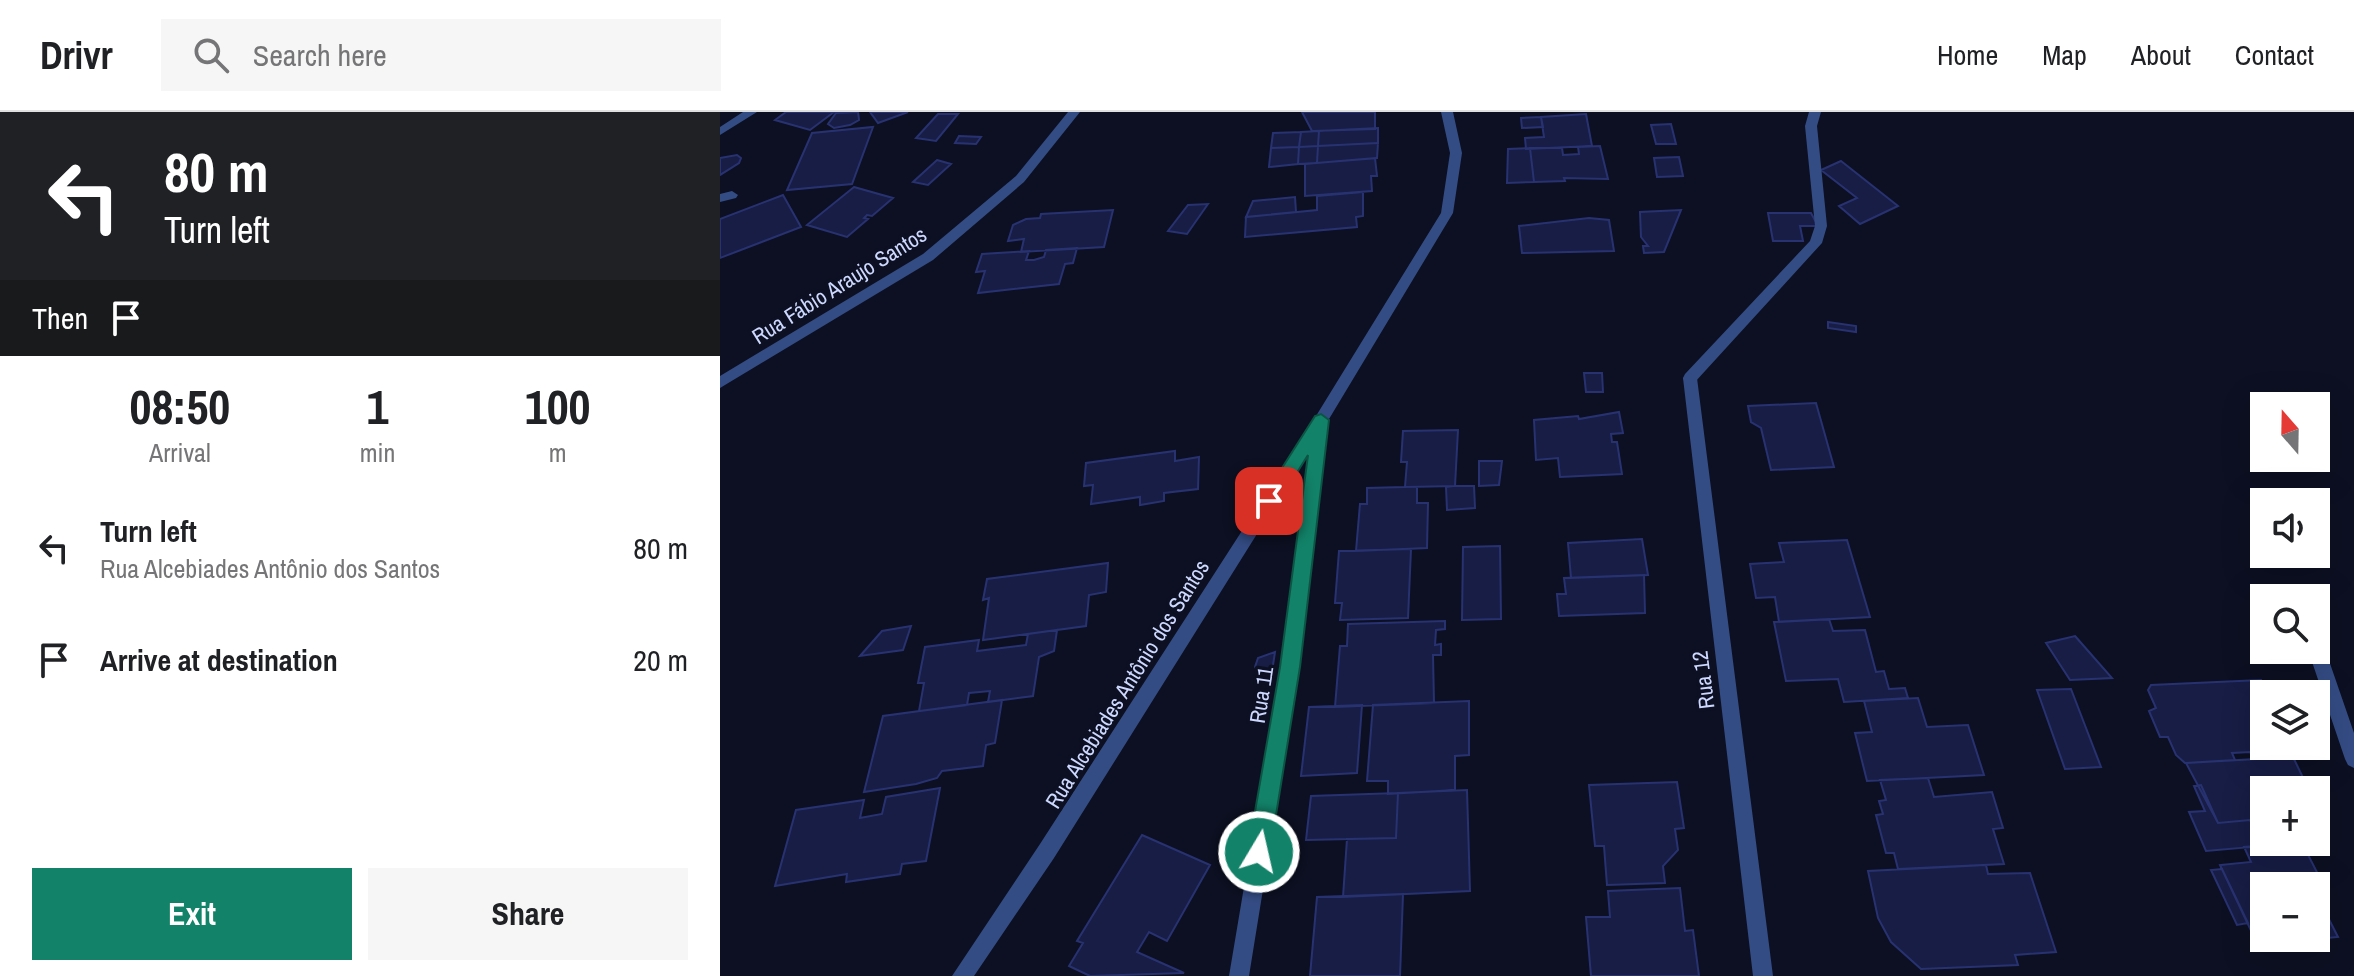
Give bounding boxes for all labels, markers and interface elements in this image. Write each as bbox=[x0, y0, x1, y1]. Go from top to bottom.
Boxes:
search box bbox=[161, 19, 721, 91]
text: Drivr bbox=[40, 30, 113, 81]
icon: search bbox=[189, 33, 233, 77]
text: Search here bbox=[253, 35, 387, 75]
text: Home bbox=[1937, 36, 1998, 74]
text: Map bbox=[2042, 36, 2087, 74]
text: About bbox=[2131, 36, 2191, 74]
text: Contact bbox=[2235, 36, 2314, 74]
text: 80 m bbox=[164, 134, 269, 209]
icon: left bbox=[32, 144, 136, 248]
text: Turn left bbox=[164, 206, 270, 254]
street label: Rua Fábio Araujo Santos bbox=[746, 219, 932, 351]
icon: arrive bbox=[104, 296, 148, 340]
text: Then bbox=[32, 298, 88, 338]
text: 08:50 bbox=[130, 374, 230, 439]
text: 1 bbox=[367, 374, 388, 439]
text: 100 bbox=[525, 374, 590, 439]
north arrow bbox=[2250, 392, 2330, 472]
map controls bbox=[2250, 392, 2330, 952]
text: Arrival bbox=[149, 435, 211, 470]
text: min bbox=[360, 435, 395, 470]
text: m bbox=[549, 435, 567, 470]
pin bbox=[1235, 467, 1303, 535]
icon: arrive bbox=[1247, 479, 1291, 523]
button: sound bbox=[2250, 488, 2330, 568]
text: Turn left bbox=[100, 511, 197, 551]
icon: left bbox=[32, 526, 76, 570]
text: 80 m bbox=[633, 528, 688, 568]
text: Rua Alcebiades Antônio dos Santos bbox=[100, 551, 440, 586]
street label: Rua Alcebiades Antônio dos Santos bbox=[1038, 554, 1216, 814]
button: search bbox=[2250, 584, 2330, 664]
icon: arrive bbox=[32, 638, 76, 682]
text: Arrive at destination bbox=[100, 640, 338, 680]
text: 20 m bbox=[633, 640, 688, 680]
street label: Rua 12 bbox=[1685, 649, 1721, 711]
street label: Rua 11 bbox=[1242, 665, 1280, 725]
button: layers bbox=[2250, 680, 2330, 760]
button: + bbox=[2250, 776, 2330, 856]
position arrow bbox=[1217, 810, 1301, 894]
button: Exit bbox=[32, 868, 352, 960]
button: Share bbox=[368, 868, 688, 960]
button: − bbox=[2250, 872, 2330, 952]

